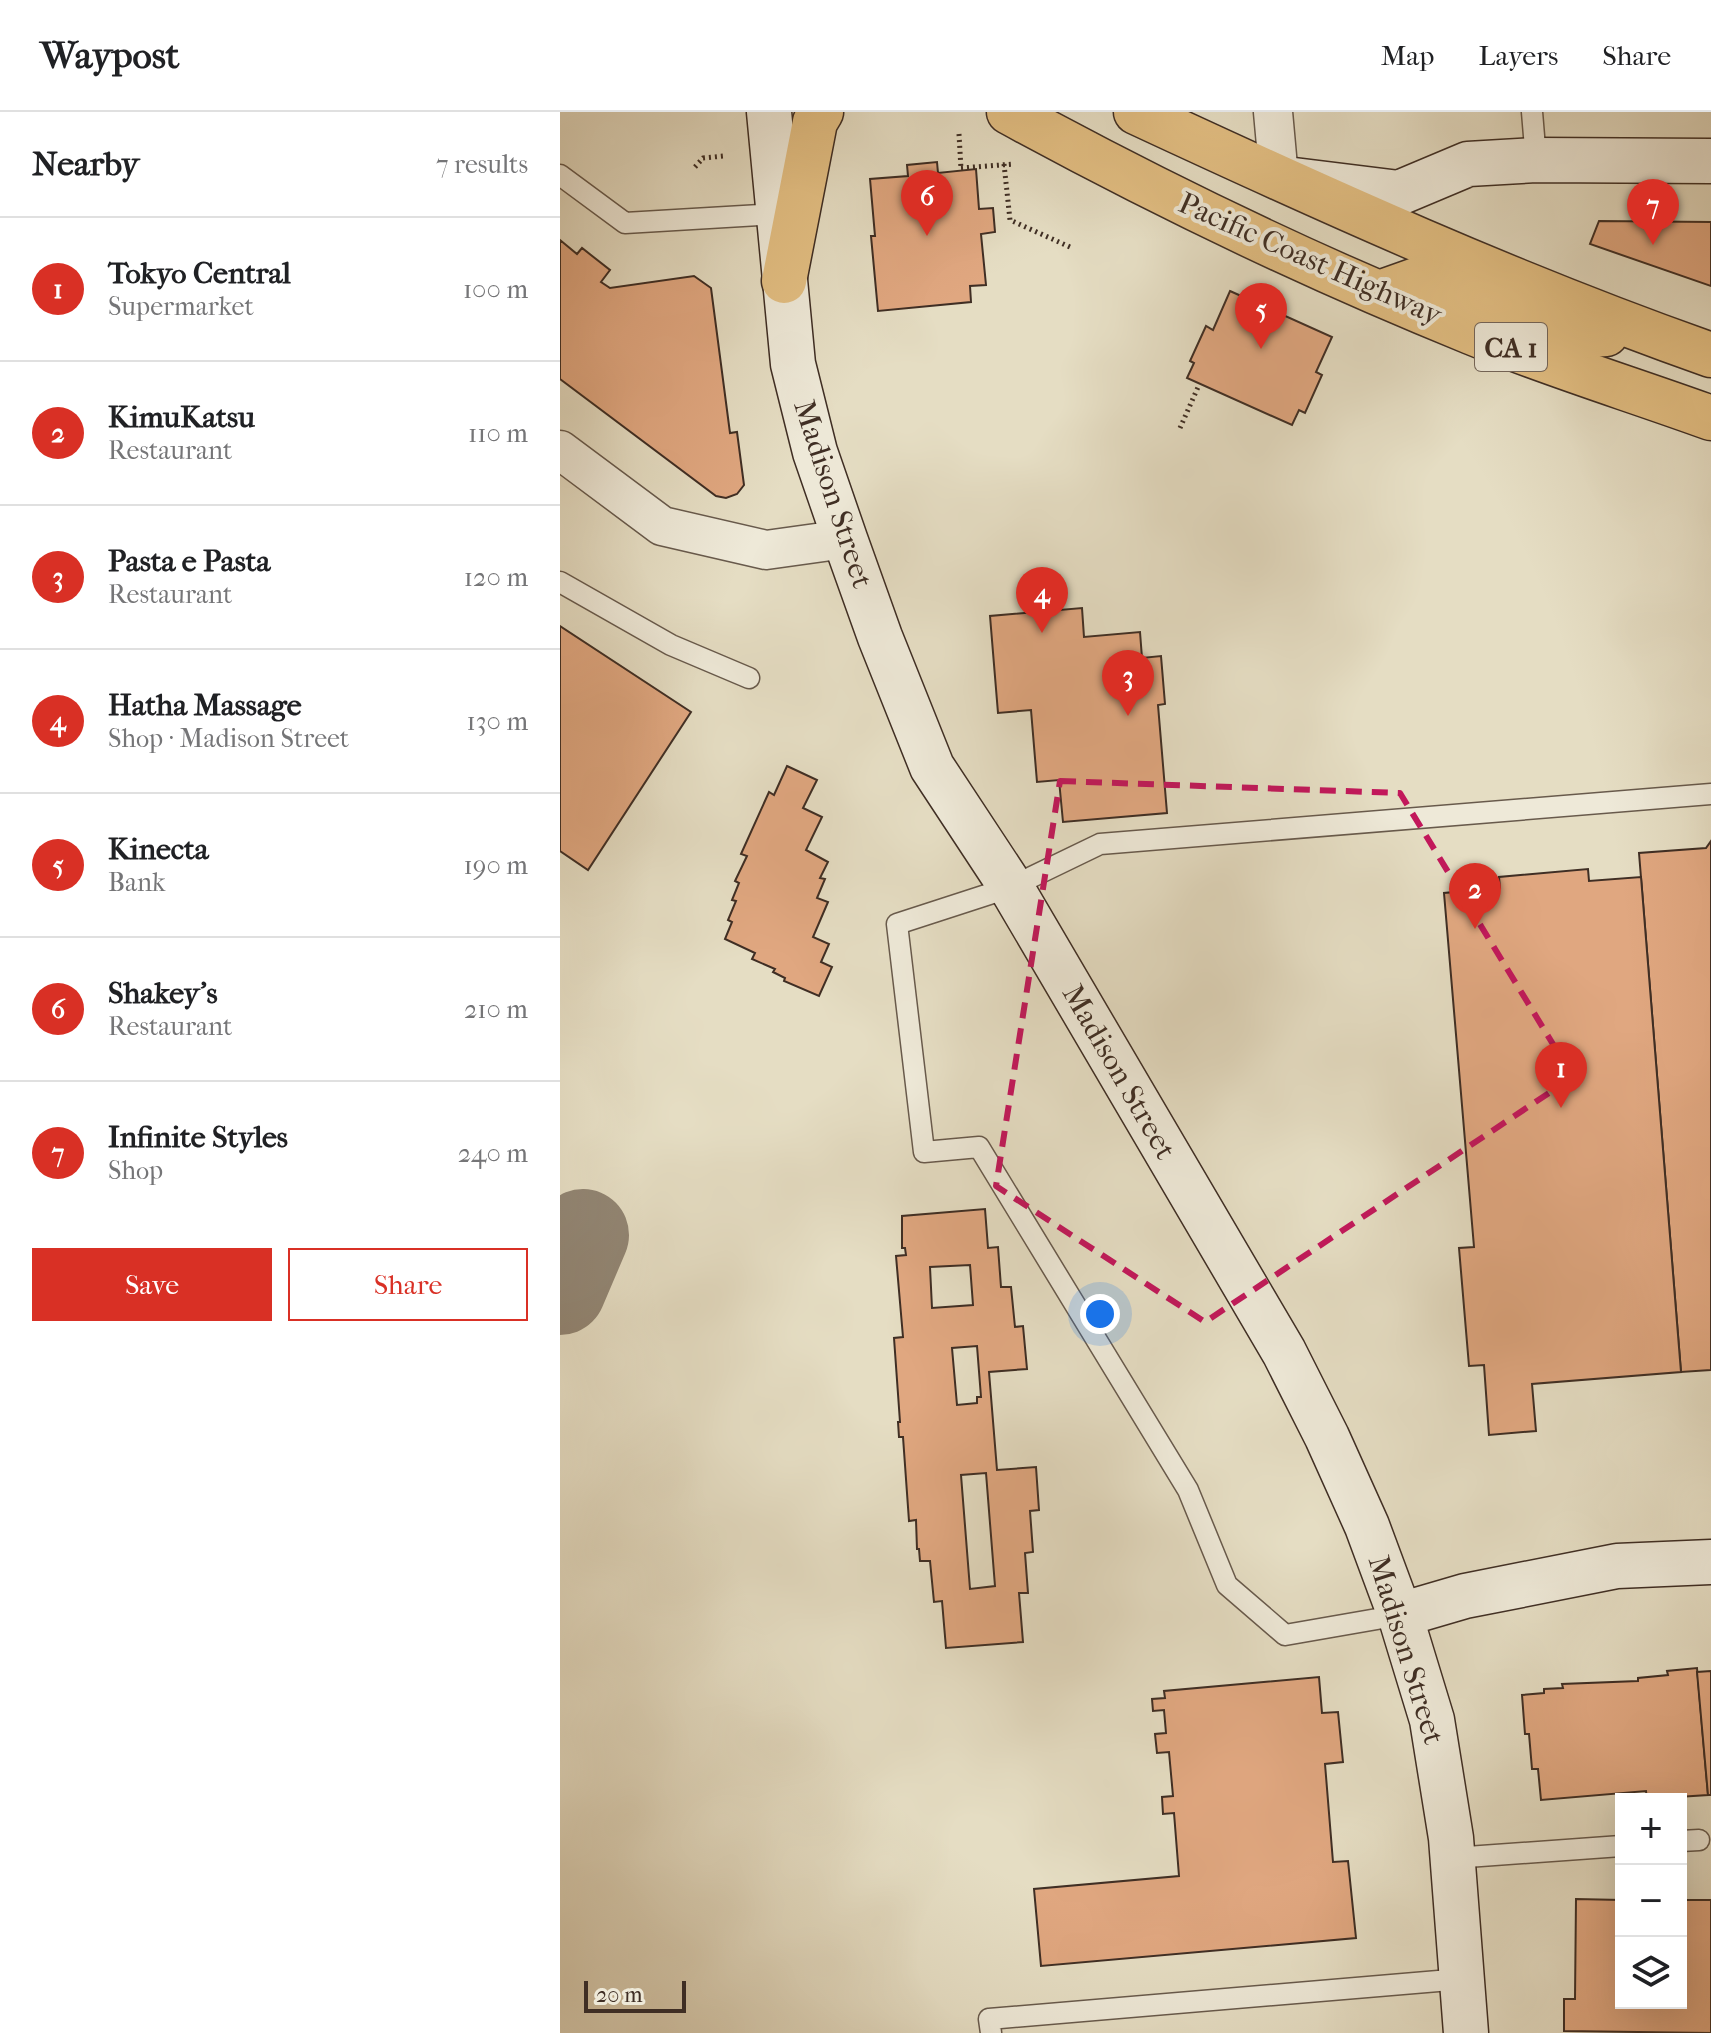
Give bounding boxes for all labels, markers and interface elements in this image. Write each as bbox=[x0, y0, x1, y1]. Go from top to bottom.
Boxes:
text: Waypost bbox=[40, 33, 179, 78]
text: Map bbox=[1381, 39, 1434, 72]
text: Layers bbox=[1478, 39, 1558, 72]
text: Share bbox=[1602, 39, 1671, 72]
text: Nearby bbox=[32, 144, 139, 184]
text: 7 results bbox=[436, 149, 528, 180]
pin: 6 bbox=[901, 170, 953, 236]
pin: 7 bbox=[1627, 179, 1679, 245]
street label: Pacific Coast Highway bbox=[1173, 185, 1448, 333]
text: Tokyo Central bbox=[108, 256, 291, 291]
text: 1 bbox=[53, 274, 63, 305]
text: 100 m bbox=[463, 274, 528, 305]
pin: 5 bbox=[1235, 283, 1287, 349]
text: Supermarket bbox=[108, 291, 254, 322]
road number: CA 1 bbox=[1475, 323, 1547, 371]
street label: Madison Street bbox=[786, 396, 880, 593]
text: KimuKatsu bbox=[108, 400, 255, 435]
text: 2 bbox=[51, 418, 65, 449]
text: 110 m bbox=[468, 418, 528, 449]
text: Restaurant bbox=[108, 435, 232, 466]
text: Pasta e Pasta bbox=[108, 544, 270, 579]
text: 3 bbox=[53, 562, 63, 593]
text: 120 m bbox=[464, 562, 528, 593]
pin: 4 bbox=[1016, 567, 1068, 633]
text: Restaurant bbox=[108, 579, 232, 610]
pin: 3 bbox=[1102, 650, 1154, 716]
text: Hatha Massage bbox=[108, 688, 302, 723]
text: 4 bbox=[50, 706, 66, 737]
text: 130 m bbox=[467, 706, 528, 737]
text: Shop · Madison Street bbox=[108, 723, 349, 754]
text: Kinecta bbox=[108, 832, 209, 867]
text: 5 bbox=[52, 850, 64, 881]
text: 190 m bbox=[464, 850, 528, 881]
pin: 2 bbox=[1449, 863, 1501, 929]
text: Bank bbox=[108, 867, 165, 898]
text: Shakey's bbox=[108, 976, 218, 1011]
street label: Madison Street bbox=[1055, 979, 1183, 1166]
text: 6 bbox=[51, 994, 65, 1025]
text: 210 m bbox=[464, 994, 528, 1025]
text: Restaurant bbox=[108, 1011, 232, 1042]
pin: 1 bbox=[1535, 1042, 1587, 1108]
text: Infinite Styles bbox=[108, 1120, 288, 1155]
text: 7 bbox=[52, 1138, 64, 1169]
text: 240 m bbox=[458, 1138, 528, 1169]
text: Shop bbox=[108, 1155, 163, 1186]
button: Save bbox=[32, 1248, 272, 1321]
button: Share bbox=[288, 1248, 528, 1321]
your location bbox=[1080, 1294, 1120, 1334]
street label: Madison Street bbox=[1361, 1551, 1451, 1749]
map controls bbox=[1615, 1793, 1687, 2009]
button: + bbox=[1615, 1793, 1687, 1865]
button: − bbox=[1615, 1865, 1687, 1937]
button: layers bbox=[1615, 1937, 1687, 2009]
scale bar bbox=[584, 1977, 686, 2013]
text: 20 m bbox=[596, 1982, 642, 2008]

